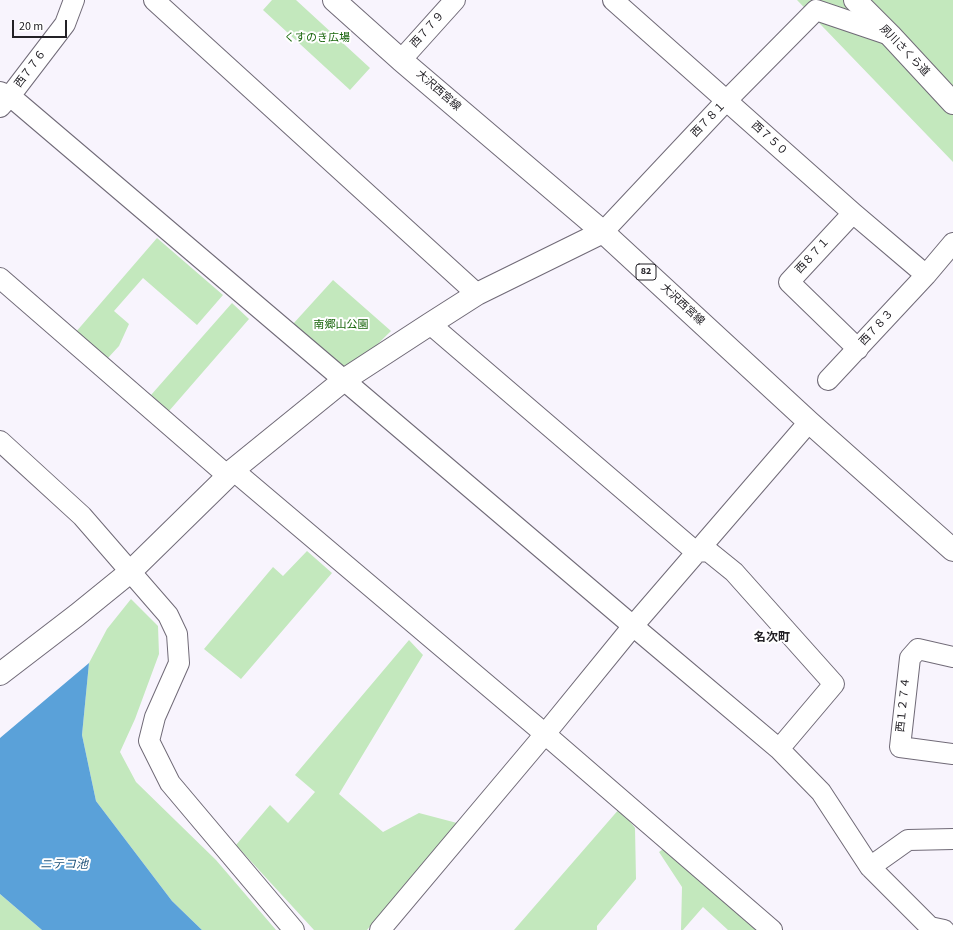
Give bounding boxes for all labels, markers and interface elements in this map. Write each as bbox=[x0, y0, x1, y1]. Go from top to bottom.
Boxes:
street label: 西７７９ bbox=[408, 9, 448, 51]
scale bar bbox=[14, 12, 69, 38]
text: 20 m bbox=[19, 18, 43, 35]
street label: 夙川さくら道 bbox=[876, 23, 932, 79]
park label: くすのき広場 bbox=[284, 32, 350, 46]
street label: 西７７６ bbox=[12, 47, 50, 91]
street label: 大沢西宮線 bbox=[413, 68, 463, 114]
street label: 西７８１ bbox=[689, 100, 729, 140]
street label: 西７５０ bbox=[748, 119, 790, 159]
street label: 西８７１ bbox=[793, 235, 833, 277]
road number: 82 bbox=[636, 264, 656, 280]
street label: 大沢西宮線 bbox=[657, 281, 707, 329]
street label: 西７８３ bbox=[857, 307, 897, 349]
park label: 南郷山公園 bbox=[314, 319, 368, 333]
district label: 名次町 bbox=[754, 631, 790, 645]
street label: 西１２７４ bbox=[895, 677, 913, 733]
water label: ニテコ池 bbox=[40, 858, 88, 872]

